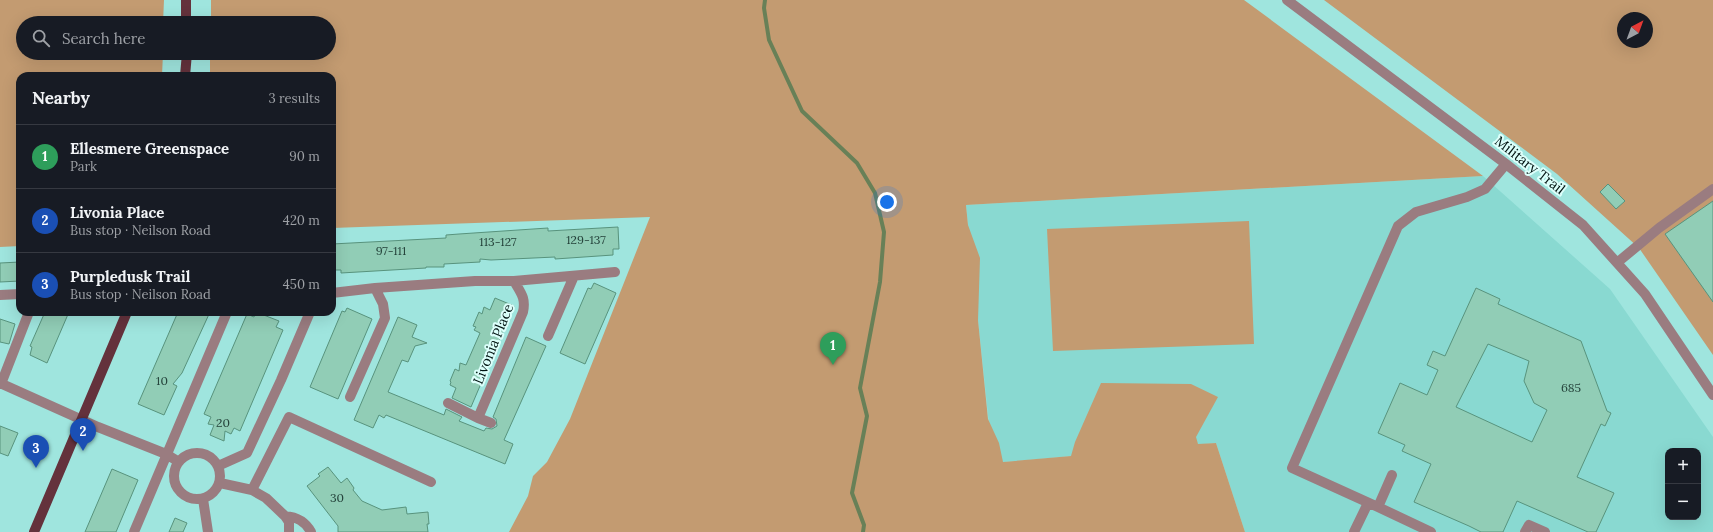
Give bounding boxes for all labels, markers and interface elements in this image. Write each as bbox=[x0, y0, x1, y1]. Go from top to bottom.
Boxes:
north arrow bbox=[1617, 12, 1653, 48]
search box bbox=[16, 16, 336, 60]
icon: search bbox=[30, 27, 52, 49]
text: Search here bbox=[62, 29, 145, 48]
text: Nearby bbox=[32, 87, 90, 109]
text: 3 results bbox=[268, 90, 320, 107]
street label: Military Trail bbox=[1491, 132, 1569, 198]
text: Ellesmere Greenspace bbox=[70, 139, 229, 158]
text: 1 bbox=[42, 148, 48, 165]
text: 90 m bbox=[289, 148, 320, 165]
text: Park bbox=[70, 158, 97, 175]
your location bbox=[877, 192, 897, 212]
text: Livonia Place bbox=[70, 203, 164, 222]
text: 2 bbox=[42, 212, 48, 229]
text: 420 m bbox=[283, 212, 320, 229]
text: Bus stop · Neilson Road bbox=[70, 222, 211, 239]
house number: 129-137 bbox=[566, 232, 606, 247]
house number: 113-127 bbox=[479, 234, 517, 249]
house number: 97-111 bbox=[376, 243, 406, 258]
text: Purpledusk Trail bbox=[70, 267, 190, 286]
text: 3 bbox=[41, 276, 49, 293]
text: 450 m bbox=[283, 276, 320, 293]
text: Bus stop · Neilson Road bbox=[70, 286, 211, 303]
street label: Livonia Place bbox=[469, 301, 517, 387]
pin: 1 bbox=[820, 332, 846, 365]
house number: 10 bbox=[156, 373, 168, 388]
house number: 685 bbox=[1561, 380, 1581, 395]
house number: 20 bbox=[216, 415, 230, 430]
pin: 2 bbox=[70, 418, 96, 451]
pin: 3 bbox=[23, 435, 49, 468]
map controls bbox=[1665, 448, 1701, 520]
button: + bbox=[1665, 448, 1701, 484]
button: − bbox=[1665, 484, 1701, 520]
house number: 30 bbox=[330, 490, 344, 505]

